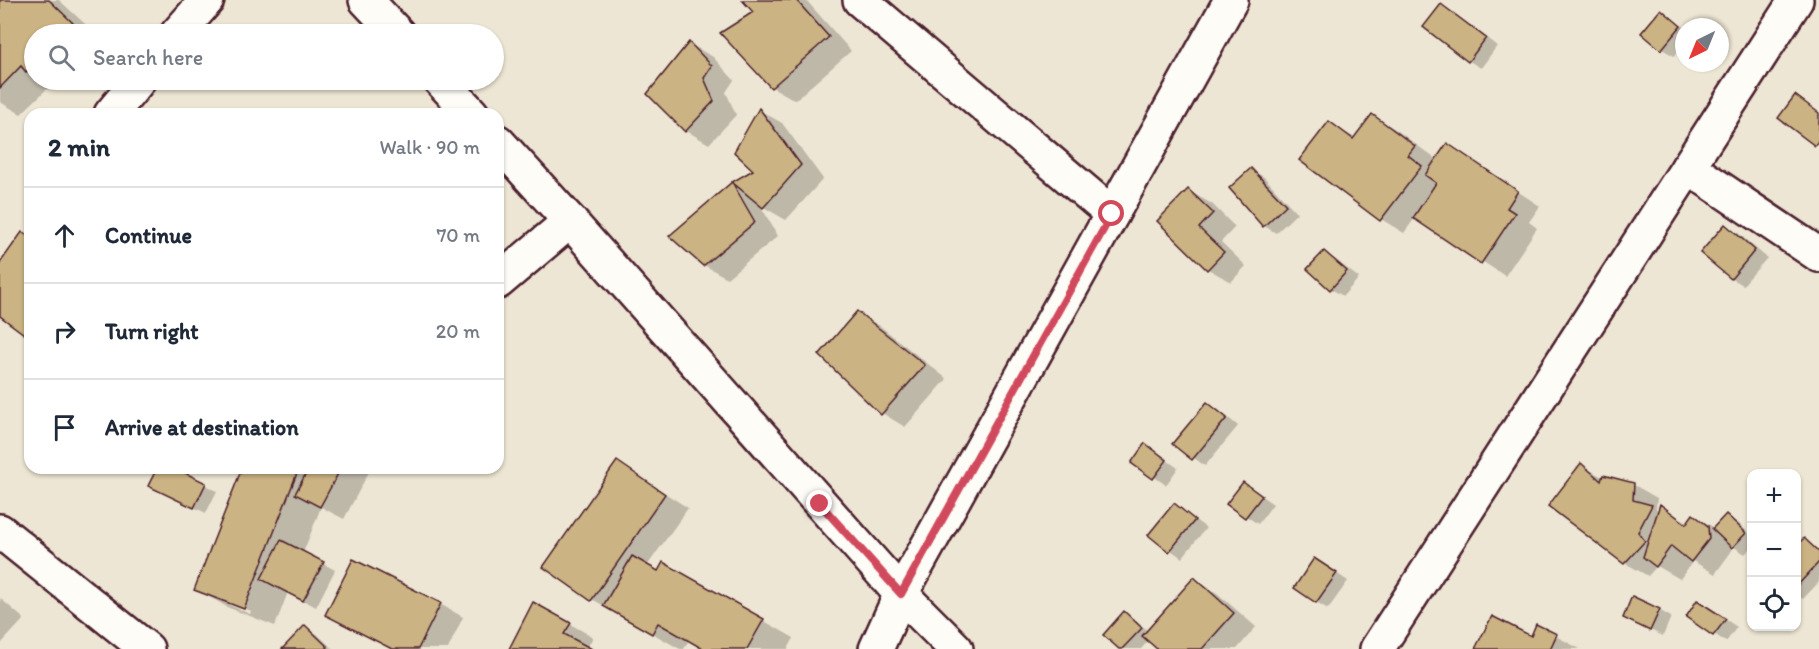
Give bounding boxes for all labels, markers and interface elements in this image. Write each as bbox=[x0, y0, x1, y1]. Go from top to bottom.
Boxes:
north arrow bbox=[1675, 18, 1729, 72]
search box bbox=[24, 24, 504, 90]
icon: search bbox=[45, 41, 78, 74]
text: Search here bbox=[93, 44, 203, 71]
text: 2 min bbox=[48, 131, 110, 163]
text: Walk · 90 m bbox=[379, 135, 480, 159]
route start bbox=[1098, 200, 1124, 226]
icon: ahead bbox=[48, 219, 81, 252]
text: Continue bbox=[105, 222, 192, 249]
text: 70 m bbox=[436, 223, 480, 247]
icon: right bbox=[48, 315, 81, 348]
text: Turn right bbox=[105, 318, 199, 345]
text: 20 m bbox=[436, 319, 480, 343]
icon: arrive bbox=[48, 411, 81, 444]
text: Arrive at destination bbox=[105, 414, 299, 441]
map controls bbox=[1747, 469, 1801, 631]
button: + bbox=[1747, 469, 1801, 523]
route end bbox=[806, 490, 832, 516]
button: − bbox=[1747, 523, 1801, 577]
button: locate bbox=[1747, 577, 1801, 631]

